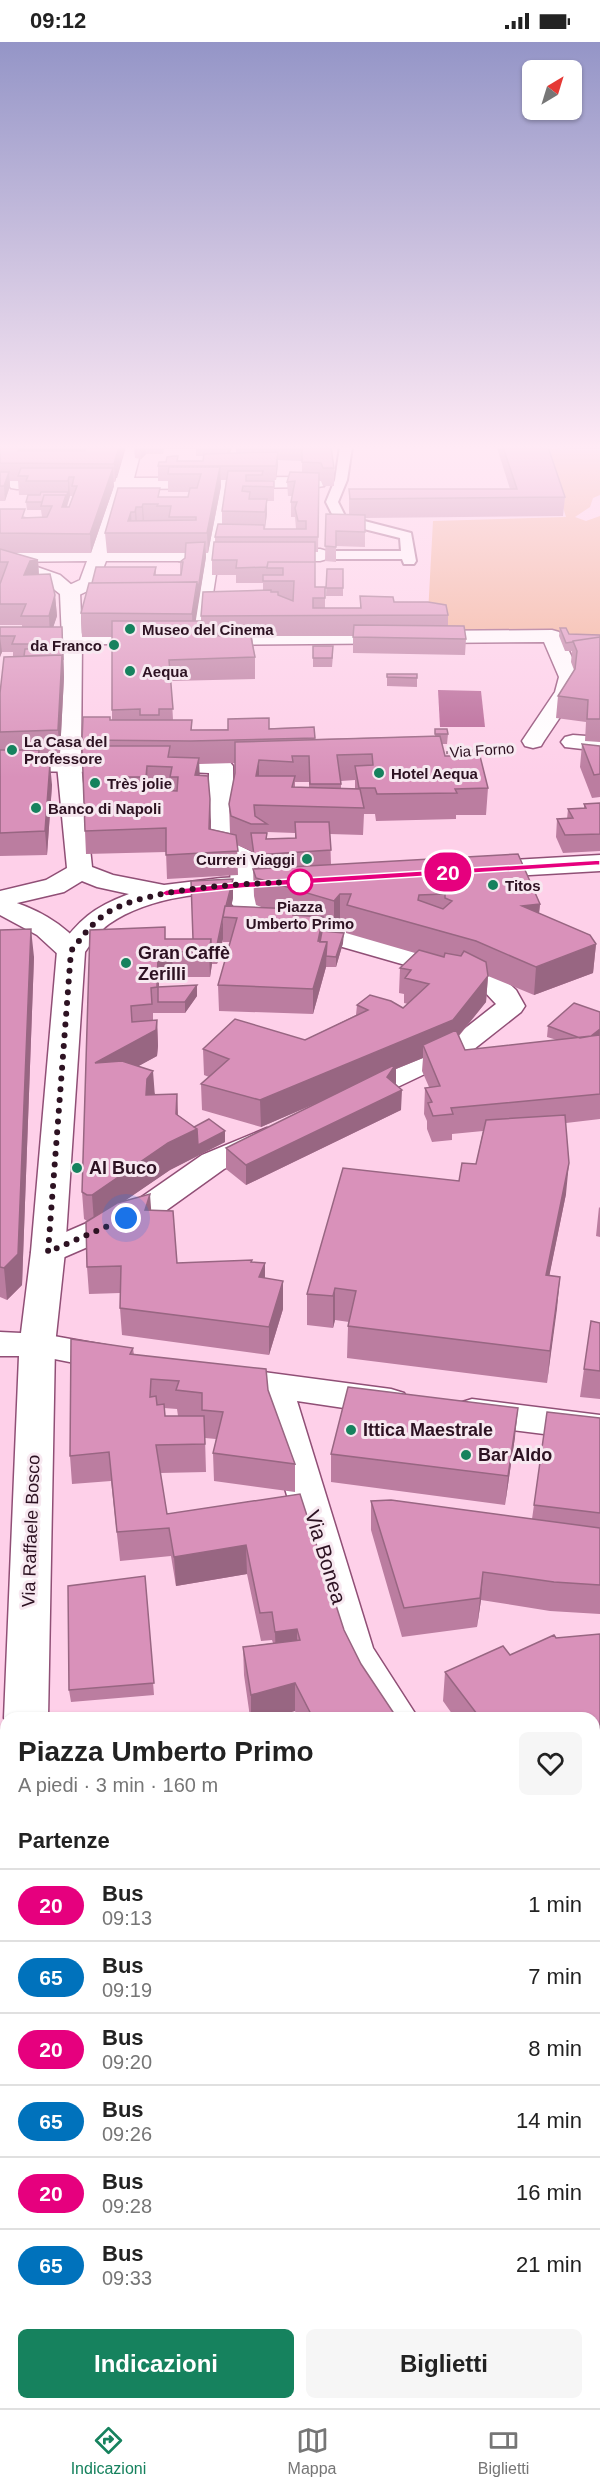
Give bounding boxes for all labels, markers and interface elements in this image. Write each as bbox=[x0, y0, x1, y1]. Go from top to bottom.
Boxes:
text: 09:12 bbox=[30, 8, 86, 33]
north arrow bbox=[522, 60, 582, 120]
map controls bbox=[522, 60, 582, 120]
place label: Museo del Cinema bbox=[142, 621, 274, 638]
marker: Museo del Cinema bbox=[123, 622, 137, 636]
place label: da Franco bbox=[30, 637, 102, 654]
marker: da Franco bbox=[107, 638, 121, 652]
place label: Aequa bbox=[142, 663, 189, 680]
marker: Aequa bbox=[123, 664, 137, 678]
place label: La Casa del Professore bbox=[24, 733, 107, 767]
street label: Via Forno bbox=[449, 739, 515, 761]
marker: La Casa del Professore bbox=[5, 743, 19, 757]
place label: Hotel Aequa bbox=[391, 765, 479, 782]
marker: Hotel Aequa bbox=[372, 766, 386, 780]
place label: Très jolie bbox=[107, 775, 172, 792]
marker: Très jolie bbox=[88, 776, 102, 790]
place label: Banco di Napoli bbox=[48, 800, 161, 817]
marker: Banco di Napoli bbox=[29, 801, 43, 815]
place label: Curreri Viaggi bbox=[196, 851, 295, 868]
marker: Curreri Viaggi bbox=[300, 852, 314, 866]
line badge: 20 bbox=[421, 852, 475, 892]
text: 20 bbox=[436, 861, 460, 884]
marker: Piazza Umberto Primo bbox=[287, 869, 313, 895]
place label: Titos bbox=[505, 877, 541, 894]
marker: Titos bbox=[486, 878, 500, 892]
place label: Piazza Umberto Primo bbox=[246, 898, 354, 932]
place label: Gran Caffè Zerilli bbox=[138, 943, 230, 984]
marker: Gran Caffè Zerilli bbox=[119, 956, 133, 970]
place label: Al Buco bbox=[89, 1158, 157, 1178]
marker: Al Buco bbox=[70, 1161, 84, 1175]
your location bbox=[111, 1203, 141, 1233]
place label: Ittica Maestrale bbox=[363, 1420, 493, 1440]
marker: Ittica Maestrale bbox=[344, 1423, 358, 1437]
place label: Bar Aldo bbox=[478, 1445, 552, 1465]
marker: Bar Aldo bbox=[459, 1448, 473, 1462]
street label: Via Raffaele Bosco bbox=[18, 1454, 44, 1608]
street label: Via Bonea bbox=[301, 1507, 351, 1607]
button: heart bbox=[519, 1732, 582, 1795]
text: Piazza Umberto Primo bbox=[18, 1736, 314, 1767]
text: A piedi · 3 min · 160 m bbox=[18, 1774, 218, 1796]
text: Partenze bbox=[18, 1828, 110, 1853]
text: Bus bbox=[102, 1881, 144, 1906]
text: 1 min bbox=[528, 1892, 582, 1917]
text: 20 bbox=[39, 1894, 63, 1917]
text: 09:13 bbox=[102, 1907, 152, 1929]
text: Bus bbox=[102, 1953, 144, 1978]
text: 7 min bbox=[528, 1964, 582, 1989]
text: 65 bbox=[39, 1966, 63, 1989]
text: 09:19 bbox=[102, 1979, 152, 2001]
text: Bus bbox=[102, 2025, 144, 2050]
text: 8 min bbox=[528, 2036, 582, 2061]
text: 20 bbox=[39, 2038, 63, 2061]
text: 09:20 bbox=[102, 2051, 152, 2073]
text: Bus bbox=[102, 2097, 144, 2122]
text: 14 min bbox=[516, 2108, 582, 2133]
text: 65 bbox=[39, 2110, 63, 2133]
text: 09:26 bbox=[102, 2123, 152, 2145]
text: Bus bbox=[102, 2169, 144, 2194]
text: 16 min bbox=[516, 2180, 582, 2205]
text: 20 bbox=[39, 2182, 63, 2205]
text: 09:28 bbox=[102, 2195, 152, 2217]
text: Bus bbox=[102, 2241, 144, 2266]
text: 21 min bbox=[516, 2252, 582, 2277]
text: 65 bbox=[39, 2254, 63, 2277]
text: 09:33 bbox=[102, 2267, 152, 2289]
button: Indicazioni bbox=[18, 2329, 294, 2398]
button: Biglietti bbox=[306, 2329, 582, 2398]
tab: Indicazioni bbox=[71, 2424, 146, 2478]
tab: Mappa bbox=[288, 2424, 336, 2478]
tab: Biglietti bbox=[478, 2424, 529, 2478]

